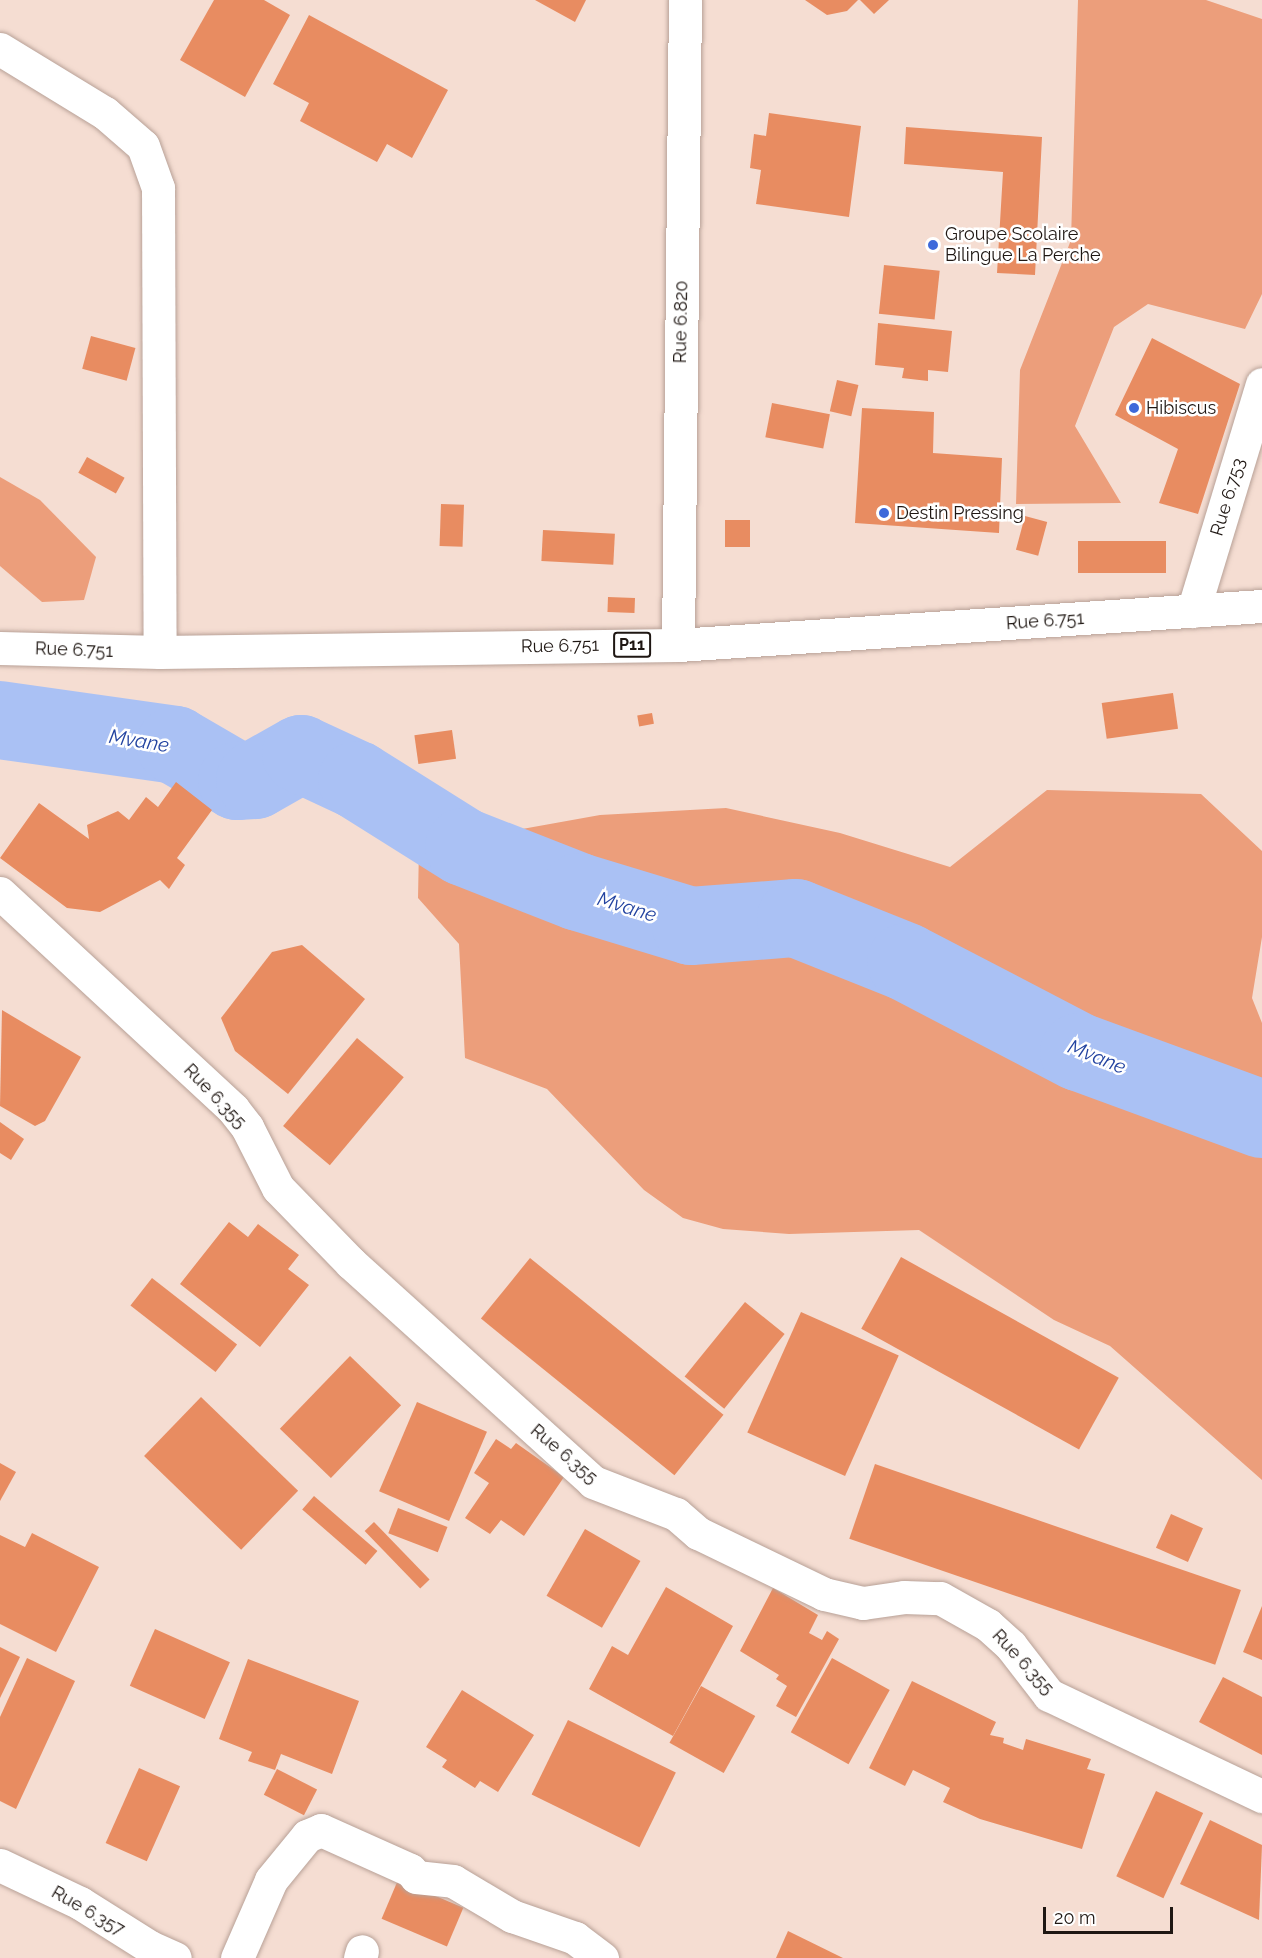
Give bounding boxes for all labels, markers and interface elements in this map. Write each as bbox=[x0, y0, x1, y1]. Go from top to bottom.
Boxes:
place label: Groupe Scolaire Bilingue La Perche bbox=[945, 224, 1101, 266]
marker: Groupe Scolaire Bilingue La Perche bbox=[926, 238, 940, 252]
street label: Rue 6.820 bbox=[669, 280, 693, 364]
place label: Hibiscus bbox=[1146, 397, 1216, 419]
marker: Hibiscus bbox=[1127, 401, 1141, 415]
street label: Rue 6.753 bbox=[1206, 456, 1250, 538]
place label: Destin Pressing bbox=[896, 502, 1024, 524]
marker: Destin Pressing bbox=[877, 506, 891, 520]
street label: Rue 6.751 bbox=[1005, 608, 1085, 634]
road number: P11 bbox=[612, 632, 652, 658]
street label: Rue 6.751 bbox=[521, 635, 599, 657]
street label: Rue 6.751 bbox=[35, 638, 113, 662]
water label: Mvane bbox=[107, 724, 171, 758]
water label: Mvane bbox=[595, 887, 659, 927]
water label: Mvane bbox=[1065, 1035, 1129, 1079]
street label: Rue 6.355 bbox=[179, 1059, 251, 1133]
street label: Rue 6.355 bbox=[526, 1420, 602, 1488]
street label: Rue 6.355 bbox=[987, 1625, 1059, 1699]
street label: Rue 6.357 bbox=[48, 1881, 128, 1941]
scale bar bbox=[1046, 1895, 1176, 1933]
text: 20 m bbox=[1054, 1907, 1096, 1928]

